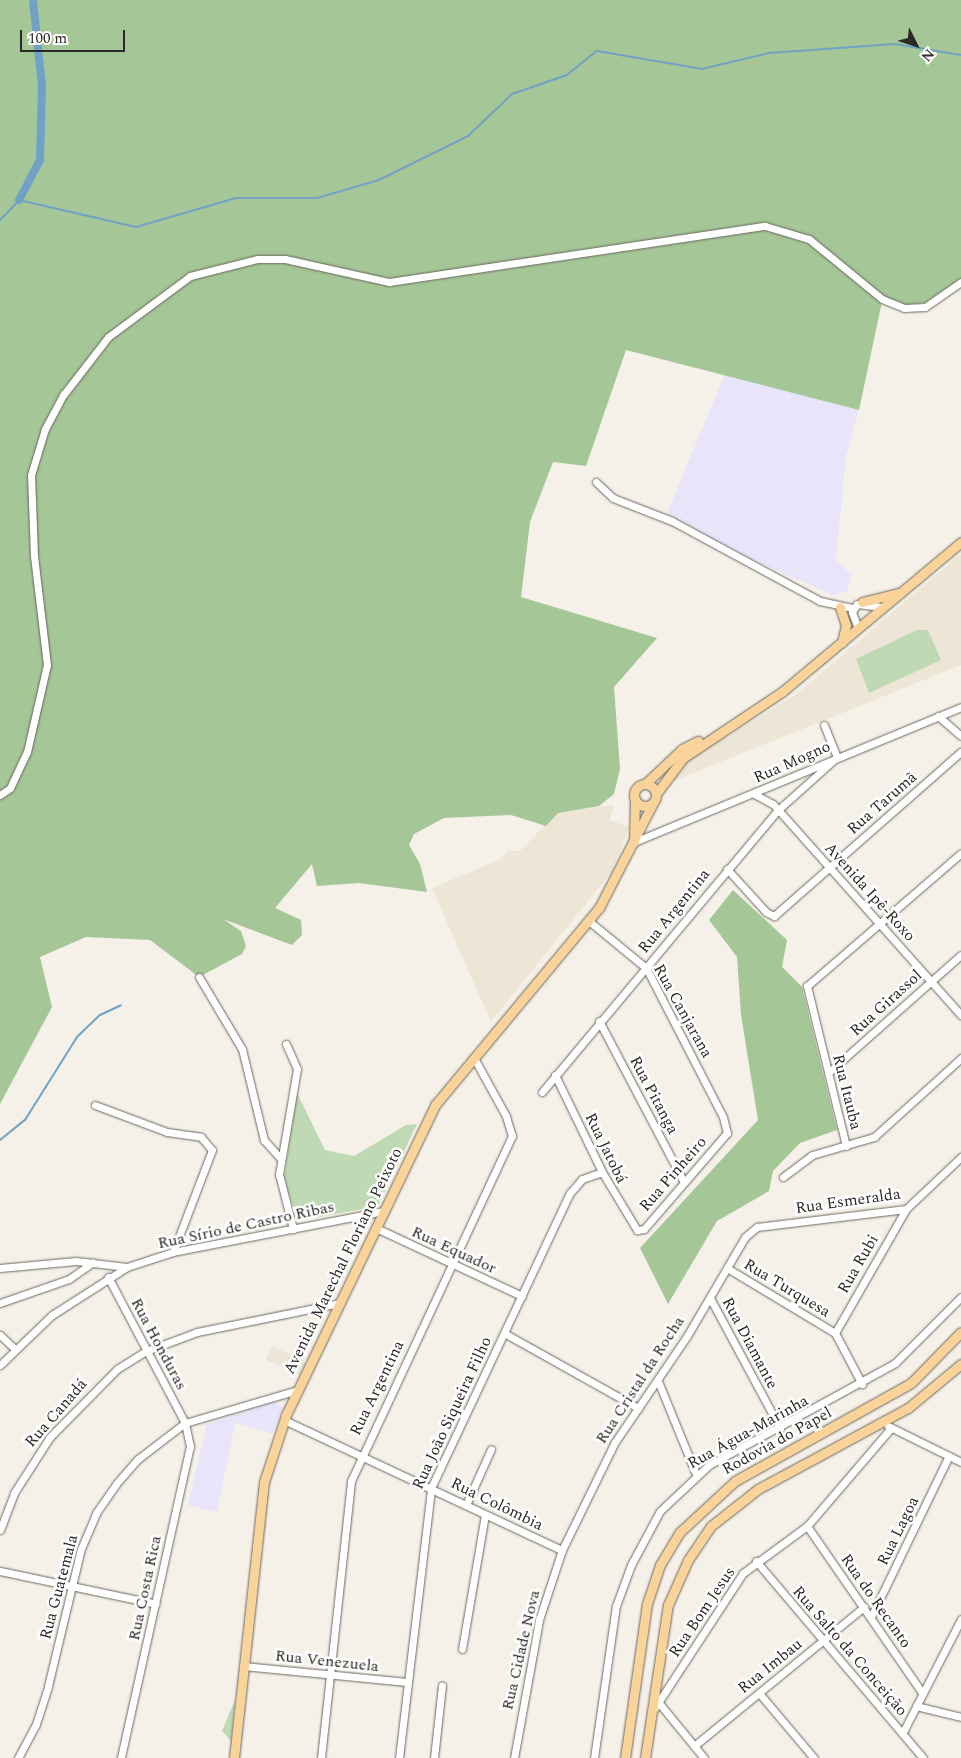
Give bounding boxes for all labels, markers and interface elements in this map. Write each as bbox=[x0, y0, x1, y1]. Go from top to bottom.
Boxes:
scale bar bbox=[22, 20, 128, 52]
north arrow bbox=[891, 20, 941, 70]
text: 100 m bbox=[28, 27, 67, 50]
text: N bbox=[916, 44, 939, 66]
street label: Rua Mogno bbox=[751, 737, 833, 787]
street label: Rua Tarumã bbox=[843, 767, 921, 839]
street label: Avenida Ipê-Roxo bbox=[821, 839, 919, 945]
street label: Rua Argentina bbox=[634, 865, 714, 957]
street label: Rua Canjarana bbox=[649, 961, 717, 1061]
street label: Rua Girassol bbox=[846, 966, 926, 1040]
street label: Rua Itauba bbox=[828, 1052, 866, 1132]
street label: Rua Pitanga bbox=[625, 1053, 683, 1137]
street label: Rua Jatobá bbox=[581, 1110, 631, 1186]
street label: Rua Pinheiro bbox=[635, 1133, 711, 1215]
street label: Avenida Marechal Floriano Peixoto bbox=[280, 1145, 406, 1377]
street label: Rua Esmeralda bbox=[794, 1184, 902, 1218]
street label: Rua Sírio de Castro Ribas bbox=[156, 1197, 336, 1253]
street label: Rua Equador bbox=[408, 1222, 500, 1278]
street label: Rua Rubi bbox=[833, 1231, 883, 1297]
street label: Rua Turquesa bbox=[740, 1255, 834, 1321]
street label: Rua Diamante bbox=[718, 1294, 782, 1392]
street label: Rua Honduras bbox=[127, 1295, 191, 1393]
street label: Rua Cristal da Rocha bbox=[592, 1313, 688, 1447]
street label: Rua João Siqueira Filho bbox=[408, 1334, 496, 1492]
street label: Rua Argentina bbox=[346, 1337, 408, 1439]
street label: Rua Canadá bbox=[21, 1375, 91, 1451]
street label: Rua Água-Marinha bbox=[684, 1391, 812, 1473]
street label: Rodovia do Papel bbox=[719, 1403, 835, 1479]
street label: Rua Colômbia bbox=[448, 1473, 546, 1535]
street label: Rua Lagoa bbox=[873, 1493, 923, 1569]
street label: Rua Guatemala bbox=[36, 1532, 82, 1642]
street label: Rua Costa Rica bbox=[124, 1534, 166, 1642]
street label: Rua do Recanto bbox=[836, 1550, 916, 1652]
street label: Rua Bom Jesus bbox=[665, 1563, 739, 1661]
street label: Rua Salto da Conceição bbox=[788, 1582, 912, 1720]
street label: Rua Cidade Nova bbox=[498, 1588, 544, 1712]
street label: Rua Imbau bbox=[734, 1634, 806, 1698]
street label: Rua Venezuela bbox=[274, 1646, 380, 1676]

